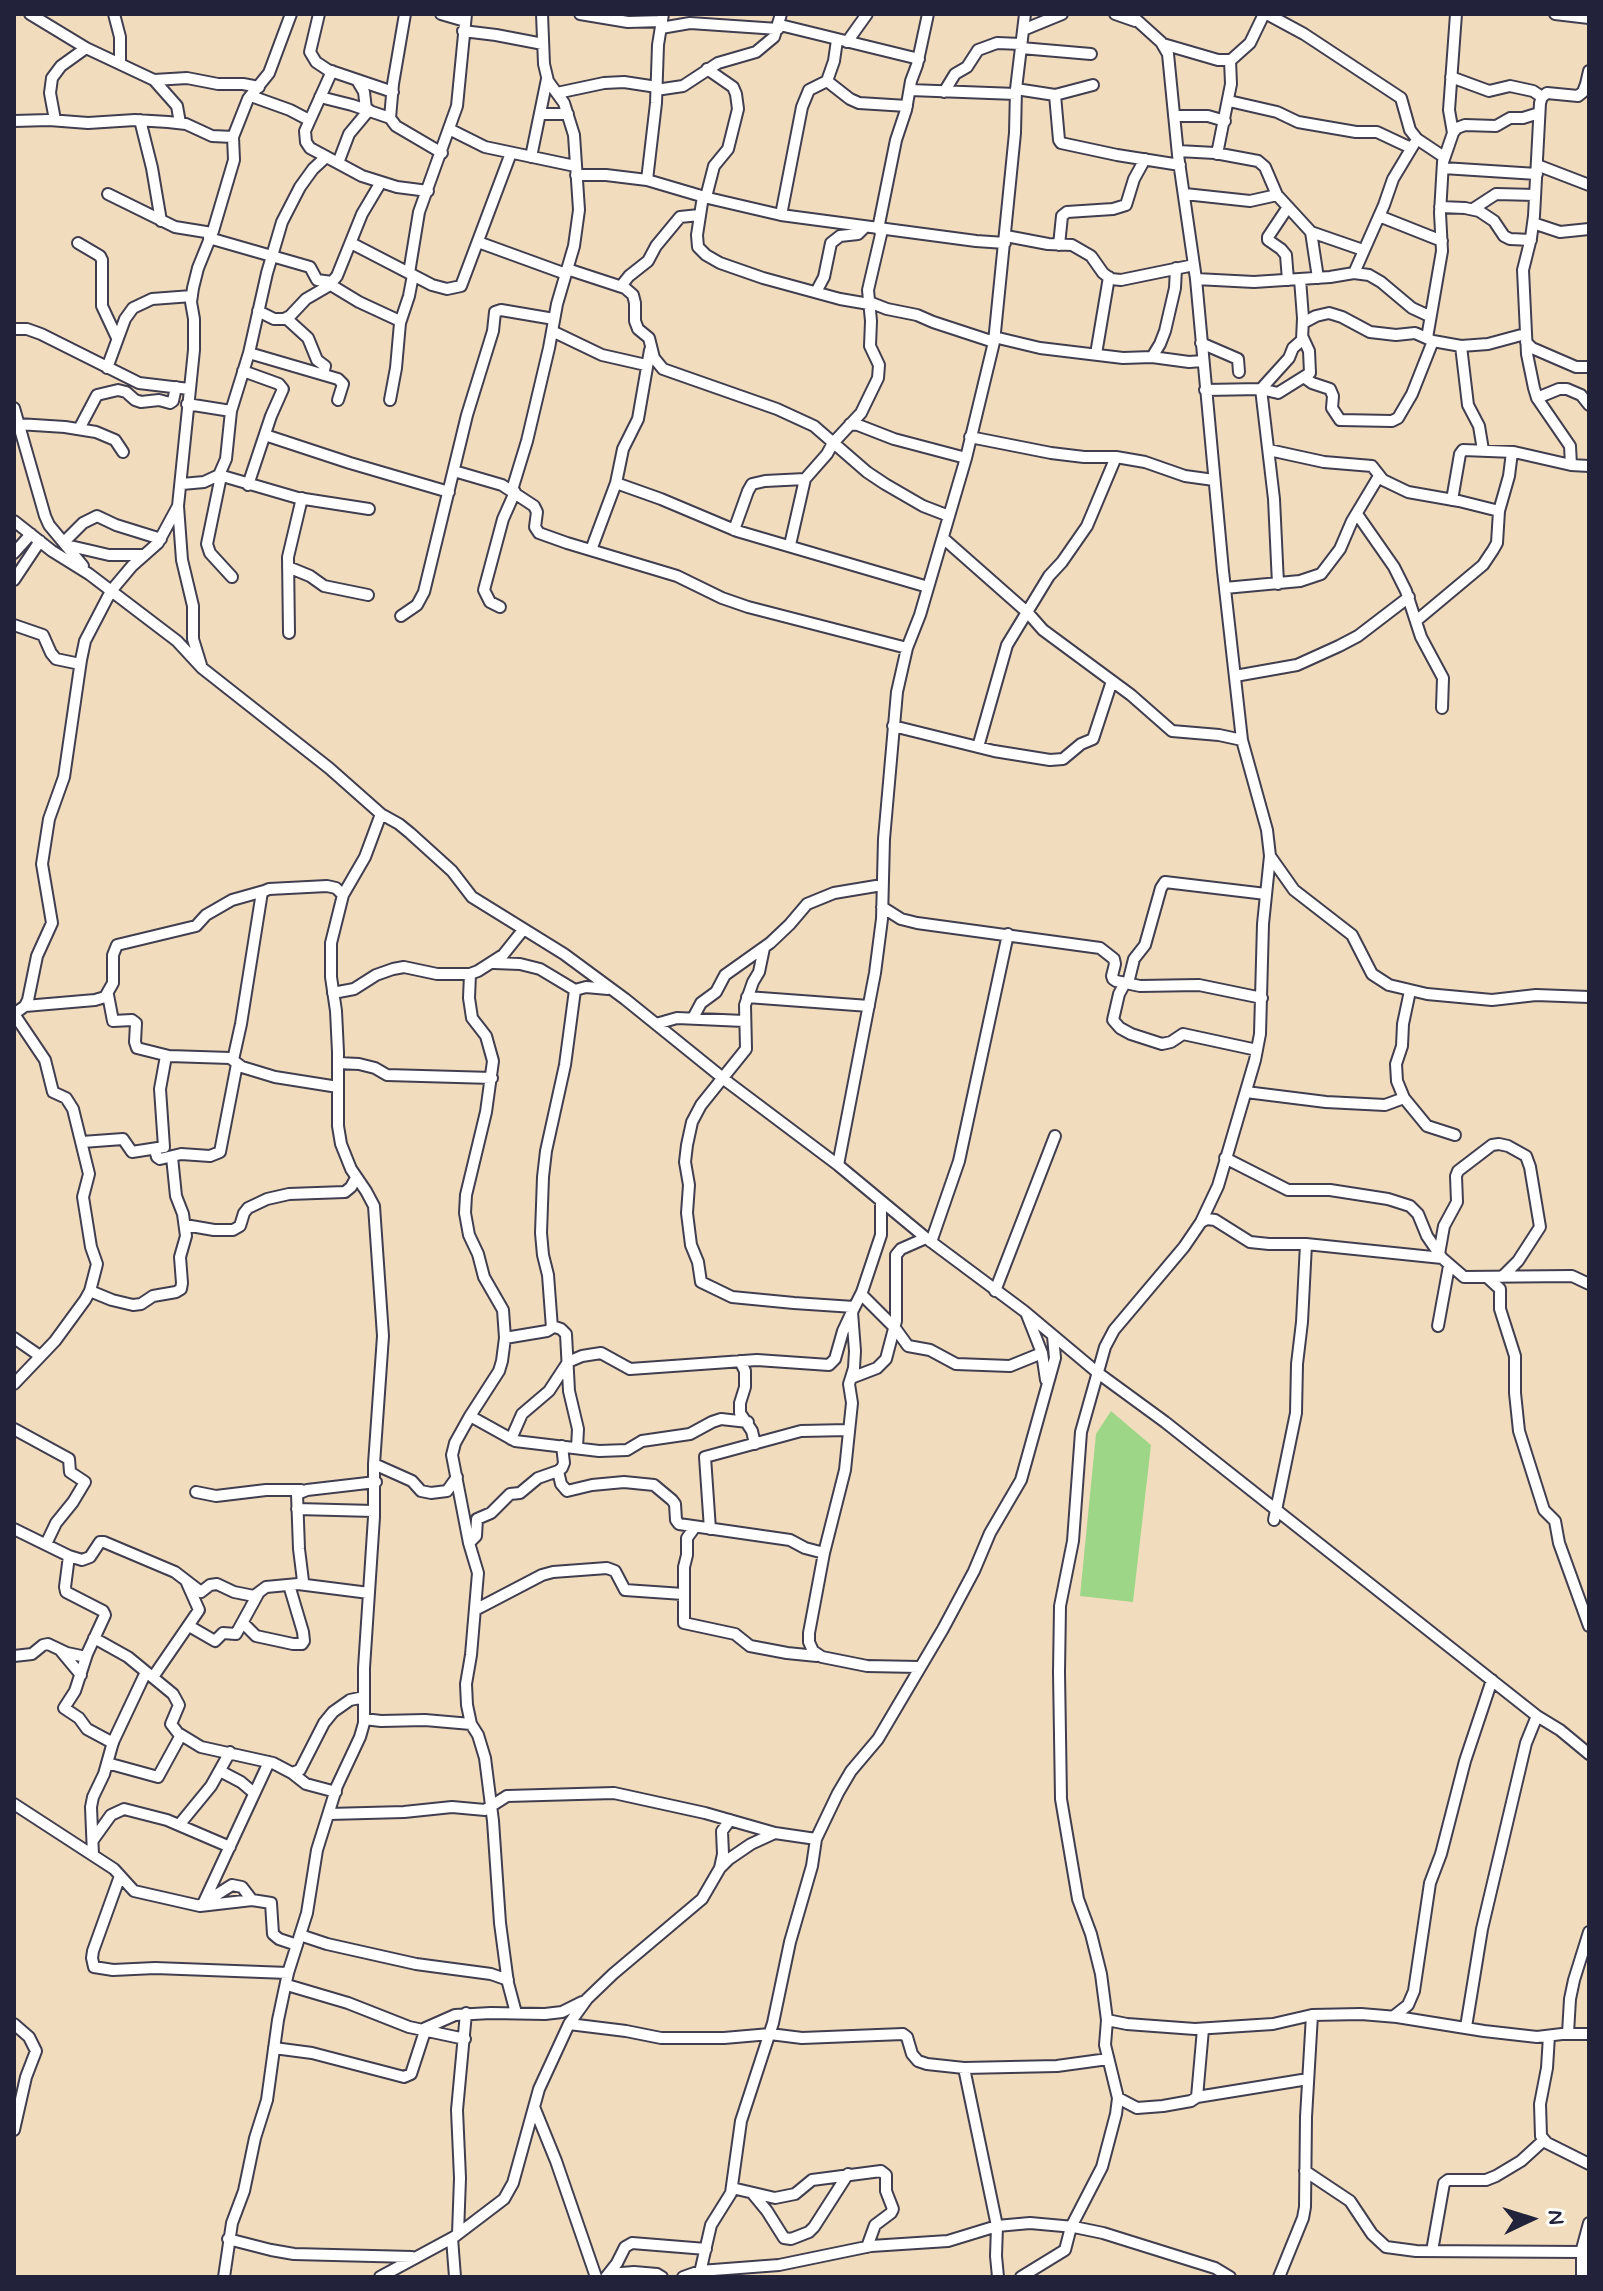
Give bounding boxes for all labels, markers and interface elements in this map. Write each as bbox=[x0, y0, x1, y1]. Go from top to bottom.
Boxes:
north arrow bbox=[1491, 2179, 1571, 2259]
text: N bbox=[1540, 2209, 1569, 2226]

